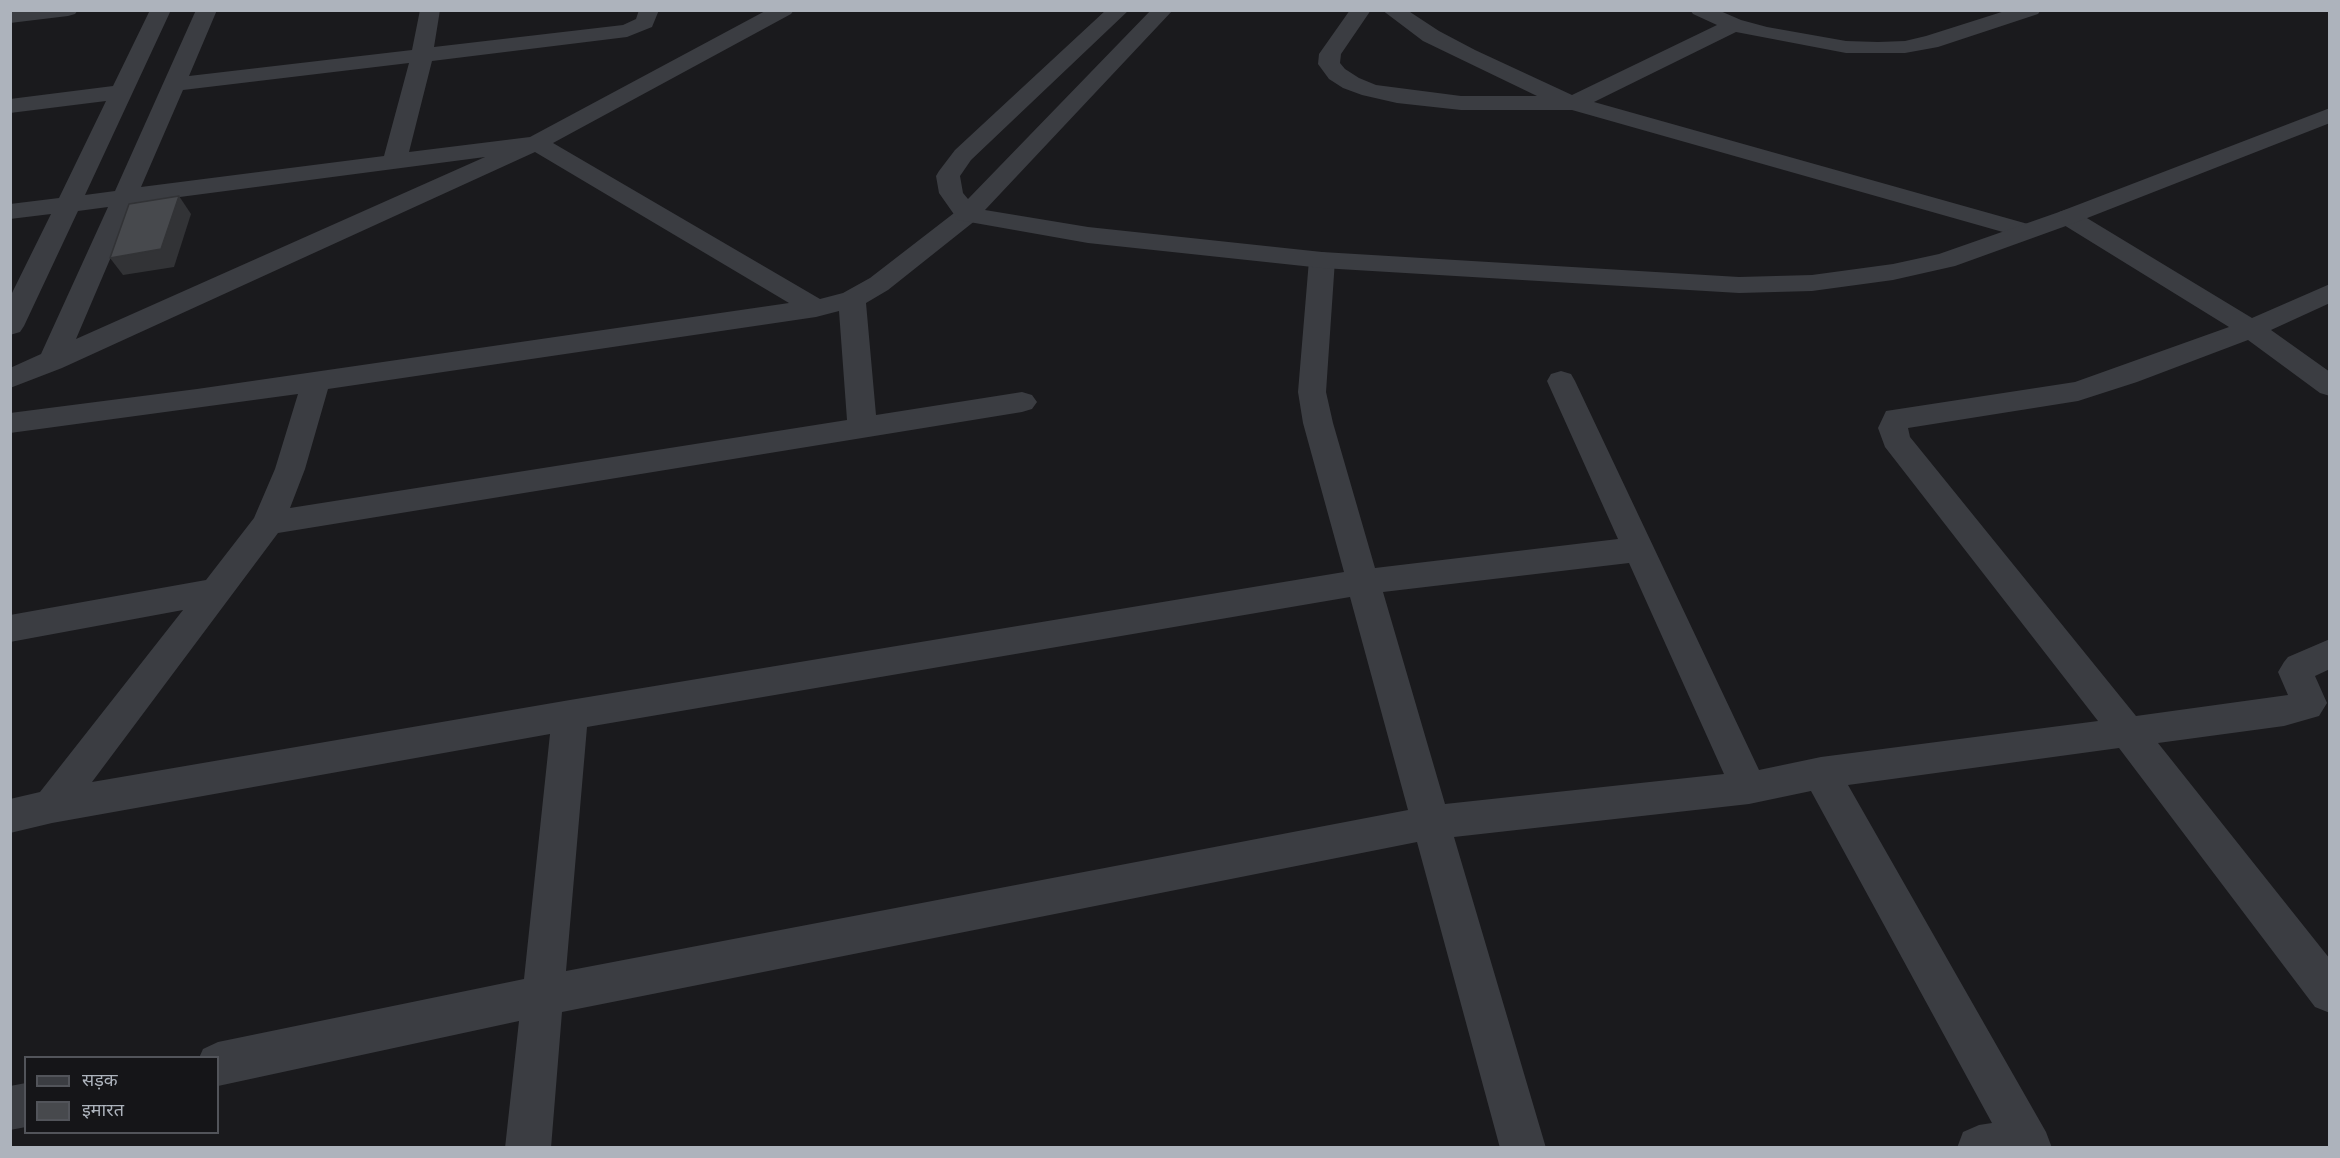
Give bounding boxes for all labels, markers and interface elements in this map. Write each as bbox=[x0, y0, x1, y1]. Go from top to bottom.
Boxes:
legend bbox=[24, 1056, 219, 1134]
text: सड़क bbox=[82, 1069, 118, 1090]
text: इमारत bbox=[82, 1099, 124, 1120]

